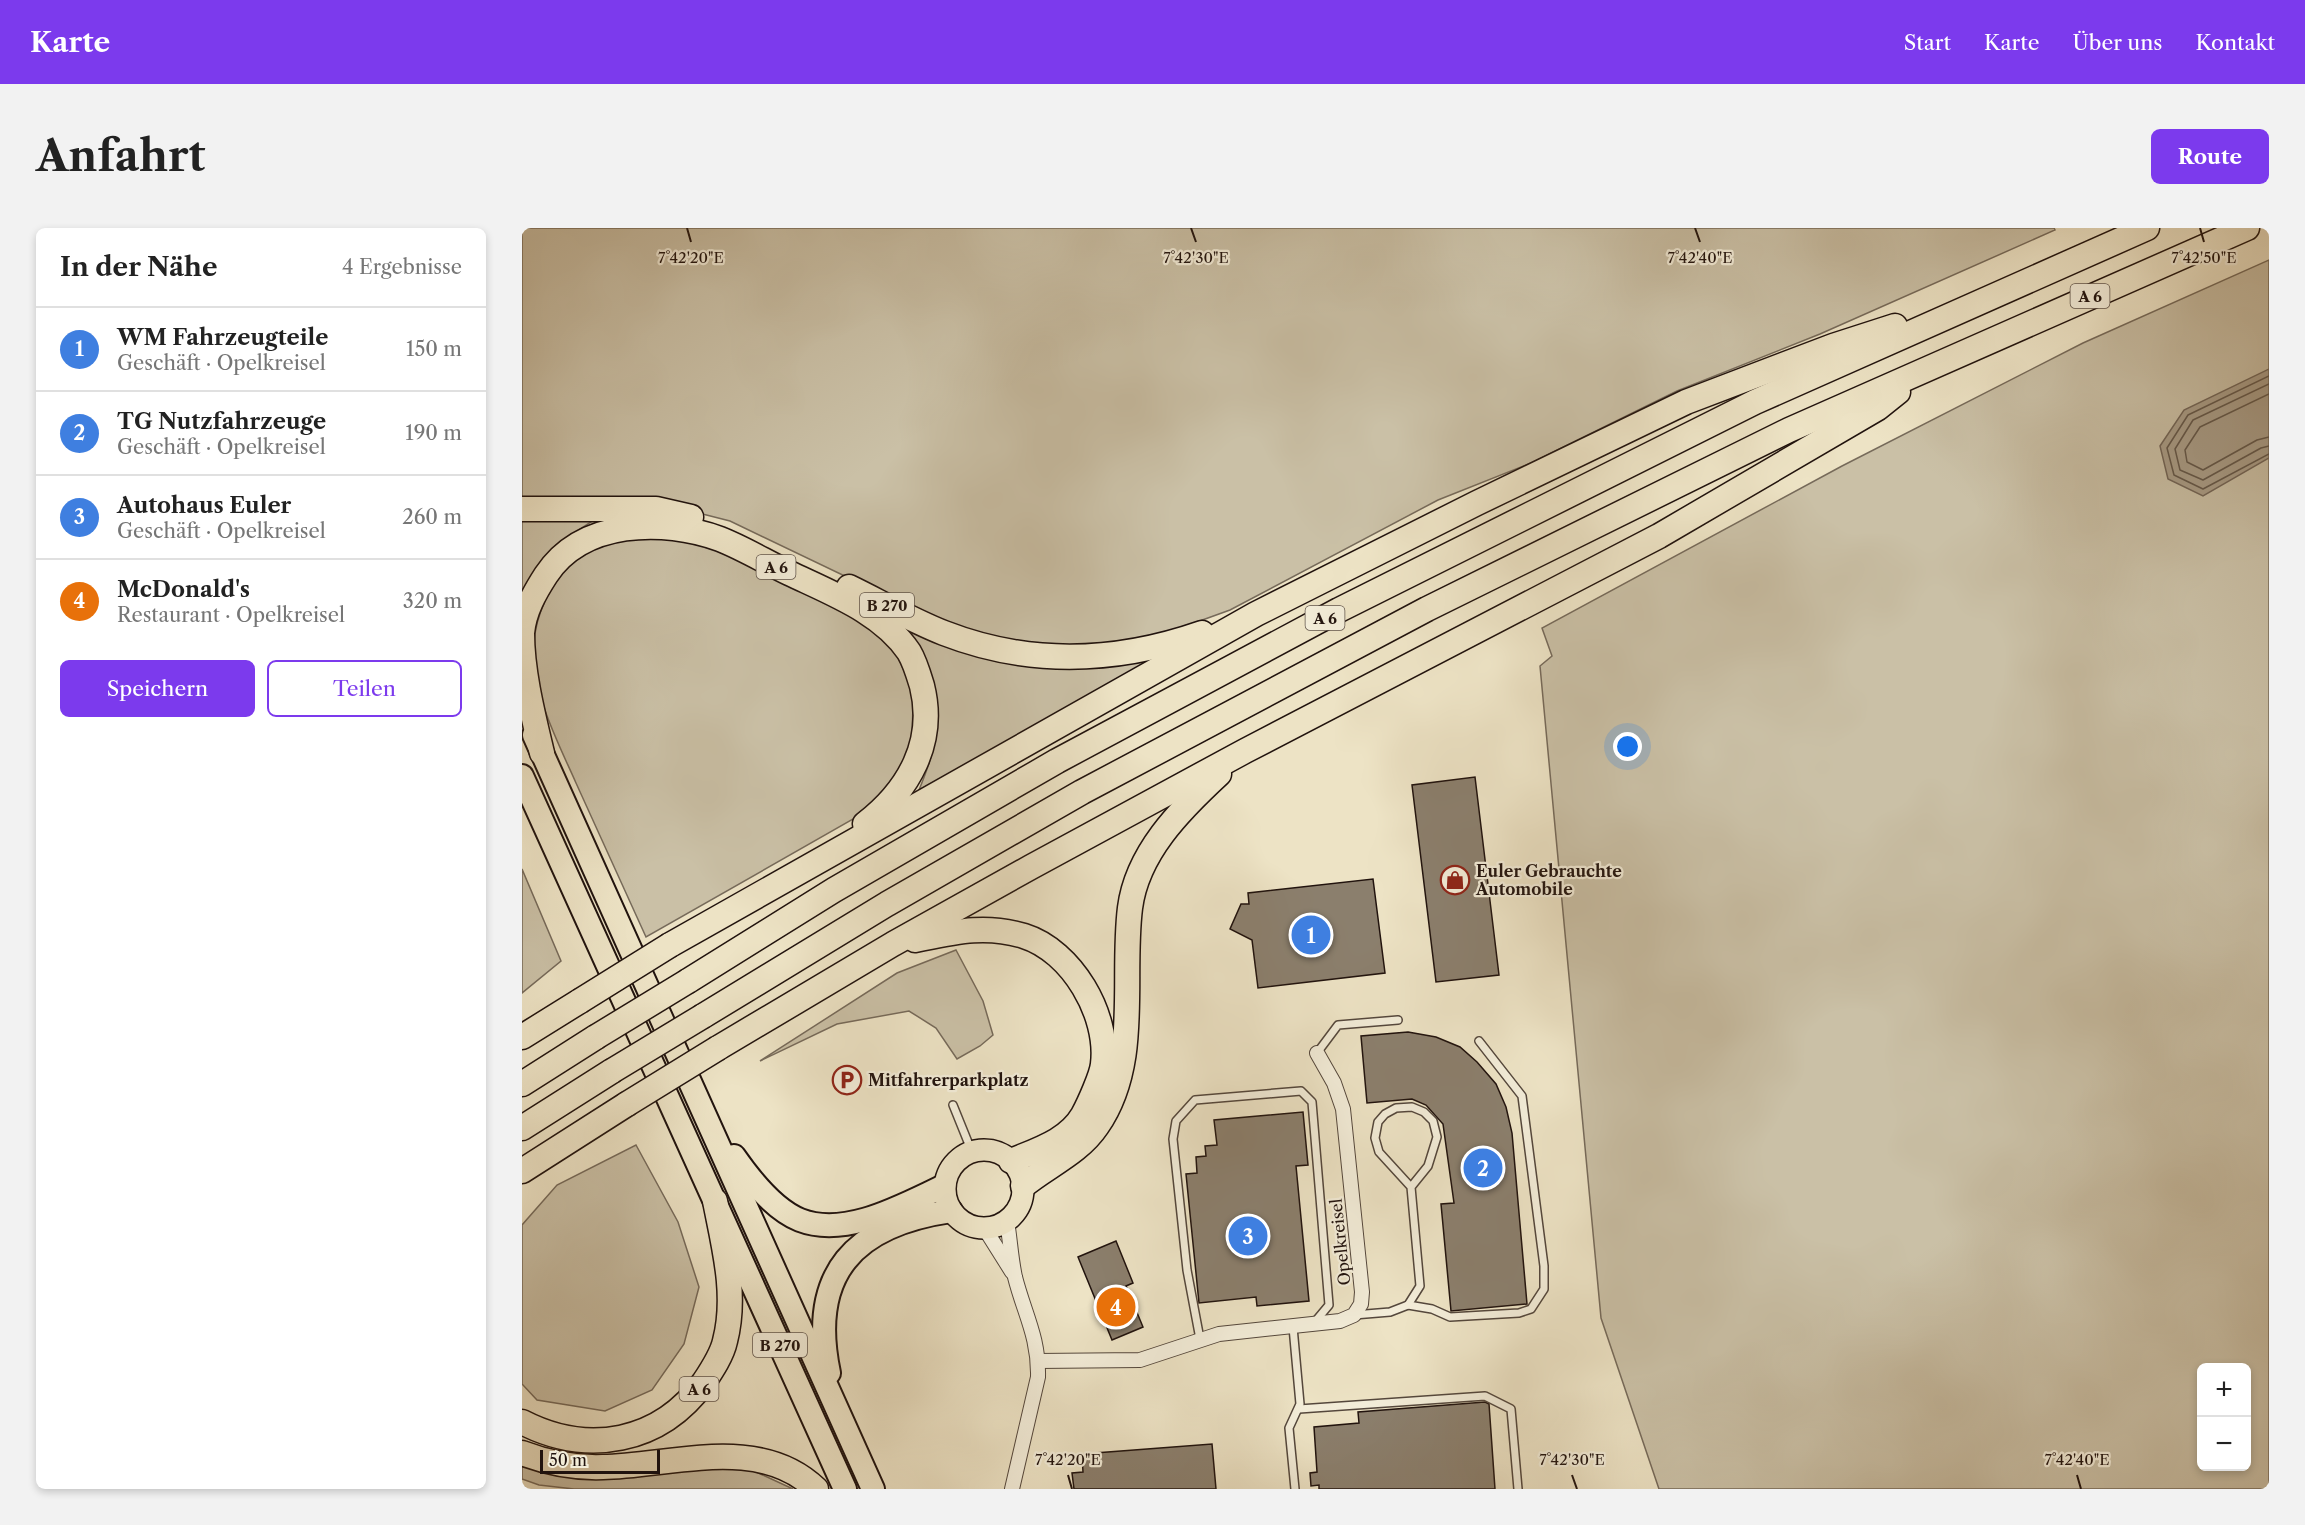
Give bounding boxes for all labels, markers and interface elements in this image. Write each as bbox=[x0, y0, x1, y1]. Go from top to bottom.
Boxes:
text: Karte bbox=[30, 25, 110, 59]
text: Start bbox=[1904, 30, 1951, 55]
text: Karte bbox=[1984, 30, 2040, 55]
text: Über uns bbox=[2073, 30, 2162, 55]
text: Kontakt bbox=[2195, 30, 2275, 55]
button: Route bbox=[2151, 129, 2269, 184]
text: Anfahrt bbox=[36, 130, 205, 182]
text: 7°42'20"E bbox=[658, 248, 724, 267]
text: 7°42'30"E bbox=[1163, 248, 1229, 267]
text: 7°42'40"E bbox=[1667, 248, 1733, 267]
text: 7°42'50"E bbox=[2171, 248, 2237, 267]
text: In der Nähe bbox=[60, 251, 217, 283]
text: 4 Ergebnisse bbox=[342, 255, 462, 279]
road number: A 6 bbox=[2070, 284, 2110, 308]
text: WM Fahrzeugteile bbox=[117, 324, 328, 351]
text: 1 bbox=[75, 337, 84, 361]
text: 150 m bbox=[406, 337, 462, 361]
text: Geschäft · Opelkreisel bbox=[117, 351, 326, 375]
text: TG Nutzfahrzeuge bbox=[117, 408, 326, 435]
text: 2 bbox=[74, 421, 85, 445]
text: 190 m bbox=[405, 421, 462, 445]
text: Geschäft · Opelkreisel bbox=[117, 435, 326, 459]
text: Autohaus Euler bbox=[117, 492, 291, 519]
text: 3 bbox=[74, 505, 85, 529]
text: 260 m bbox=[402, 505, 462, 529]
text: Geschäft · Opelkreisel bbox=[117, 519, 326, 543]
road number: A 6 bbox=[756, 555, 796, 579]
text: McDonald's bbox=[117, 576, 250, 603]
text: 4 bbox=[74, 589, 85, 613]
text: 320 m bbox=[403, 589, 462, 613]
road number: B 270 bbox=[860, 593, 914, 617]
text: Restaurant · Opelkreisel bbox=[117, 603, 345, 627]
road number: A 6 bbox=[1306, 606, 1344, 630]
button: Speichern bbox=[60, 660, 255, 717]
button: Teilen bbox=[267, 660, 462, 717]
your location bbox=[1613, 732, 1642, 761]
place label: Euler Gebrauchte Automobile bbox=[1475, 861, 1622, 899]
shop icon: Euler Gebrauchte Automobile bbox=[1439, 864, 1471, 896]
pin: 1 bbox=[1292, 912, 1330, 958]
parking icon: Mitfahrerparkplatz bbox=[831, 1064, 863, 1096]
place label: Mitfahrerparkplatz bbox=[868, 1070, 1029, 1090]
pin: 2 bbox=[1464, 1146, 1502, 1190]
street label: Opelkreisel bbox=[1325, 1197, 1355, 1286]
pin: 3 bbox=[1228, 1214, 1268, 1258]
pin: 4 bbox=[1096, 1284, 1136, 1330]
road number: B 270 bbox=[753, 1333, 807, 1357]
map controls bbox=[2197, 1363, 2251, 1471]
button: + bbox=[2197, 1363, 2251, 1417]
road number: A 6 bbox=[680, 1377, 718, 1401]
button: − bbox=[2197, 1417, 2251, 1471]
scale bar bbox=[540, 1447, 660, 1474]
text: 50 m bbox=[549, 1450, 587, 1470]
text: 7°42'20"E bbox=[1035, 1450, 1101, 1469]
text: 7°42'30"E bbox=[1539, 1450, 1605, 1469]
text: 7°42'40"E bbox=[2044, 1450, 2110, 1469]

